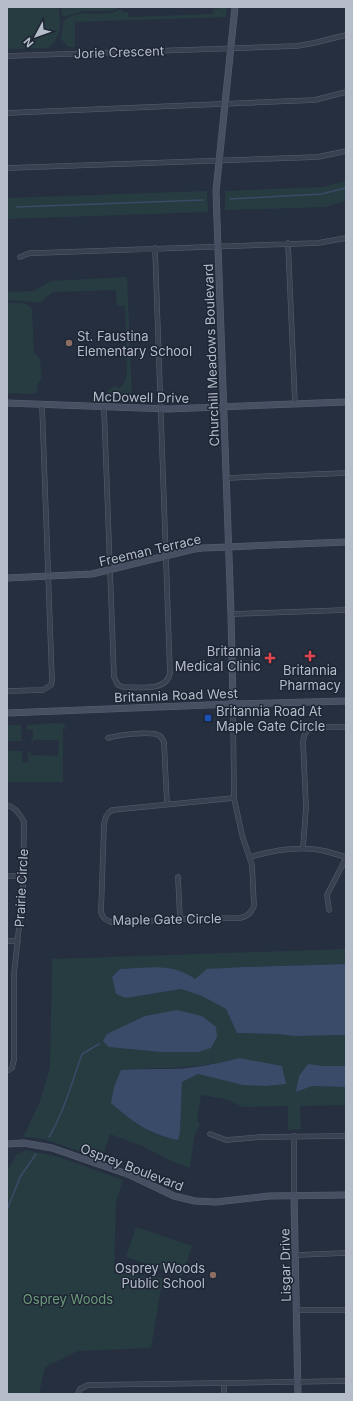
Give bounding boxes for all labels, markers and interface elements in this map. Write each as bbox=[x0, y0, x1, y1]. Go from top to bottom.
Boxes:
north arrow bbox=[16, 16, 56, 56]
text: N bbox=[20, 35, 36, 50]
street label: Jorie Crescent bbox=[74, 42, 164, 62]
street label: Churchill Meadows Boulevard bbox=[200, 263, 222, 447]
place label: St. Faustina Elementary School bbox=[77, 328, 192, 359]
marker: St. Faustina Elementary School bbox=[64, 338, 74, 348]
street label: McDowell Drive bbox=[93, 388, 189, 406]
street label: Freeman Terrace bbox=[97, 530, 203, 570]
place label: Britannia Medical Clinic bbox=[175, 643, 261, 674]
marker: Britannia Pharmacy bbox=[305, 651, 315, 661]
marker: Britannia Medical Clinic bbox=[264, 652, 276, 664]
place label: Britannia Pharmacy bbox=[279, 662, 341, 693]
street label: Britannia Road West bbox=[114, 685, 238, 705]
place label: Britannia Road At Maple Gate Circle bbox=[216, 703, 325, 734]
marker: Britannia Road At Maple Gate Circle bbox=[203, 713, 213, 723]
street label: Prairie Circle bbox=[11, 848, 31, 928]
street label: Maple Gate Circle bbox=[112, 910, 222, 928]
street label: Osprey Boulevard bbox=[78, 1140, 186, 1194]
street label: Lisgar Drive bbox=[276, 1228, 294, 1302]
place label: Osprey Woods Public School bbox=[115, 1260, 205, 1291]
marker: Osprey Woods Public School bbox=[208, 1270, 218, 1280]
park label: Osprey Woods bbox=[23, 1291, 113, 1307]

